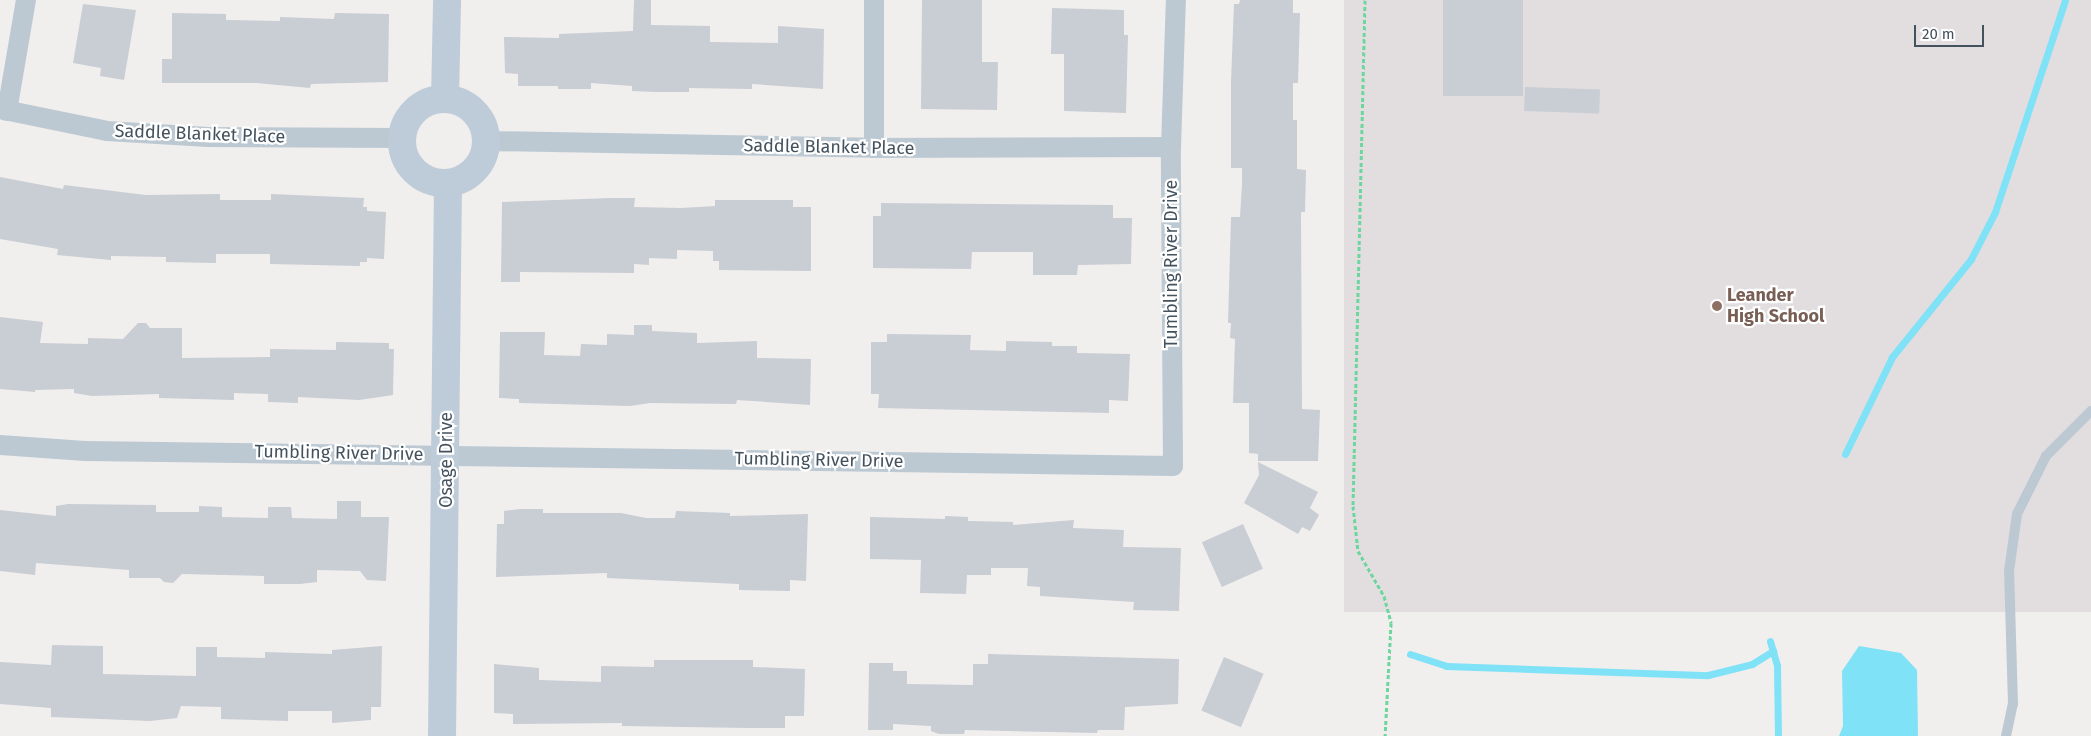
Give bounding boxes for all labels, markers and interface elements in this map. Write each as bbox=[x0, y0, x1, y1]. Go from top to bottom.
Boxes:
scale bar bbox=[1916, 15, 1986, 47]
text: 20 m bbox=[1922, 25, 1955, 43]
street label: Saddle Blanket Place bbox=[114, 120, 286, 148]
street label: Saddle Blanket Place bbox=[743, 135, 915, 159]
street label: Tumbling River Drive bbox=[1160, 180, 1182, 348]
place label: Leander High School bbox=[1727, 285, 1824, 328]
marker: Leander High School bbox=[1711, 300, 1723, 312]
street label: Osage Drive bbox=[435, 412, 457, 508]
street label: Tumbling River Drive bbox=[254, 441, 424, 465]
street label: Tumbling River Drive bbox=[734, 448, 904, 472]

